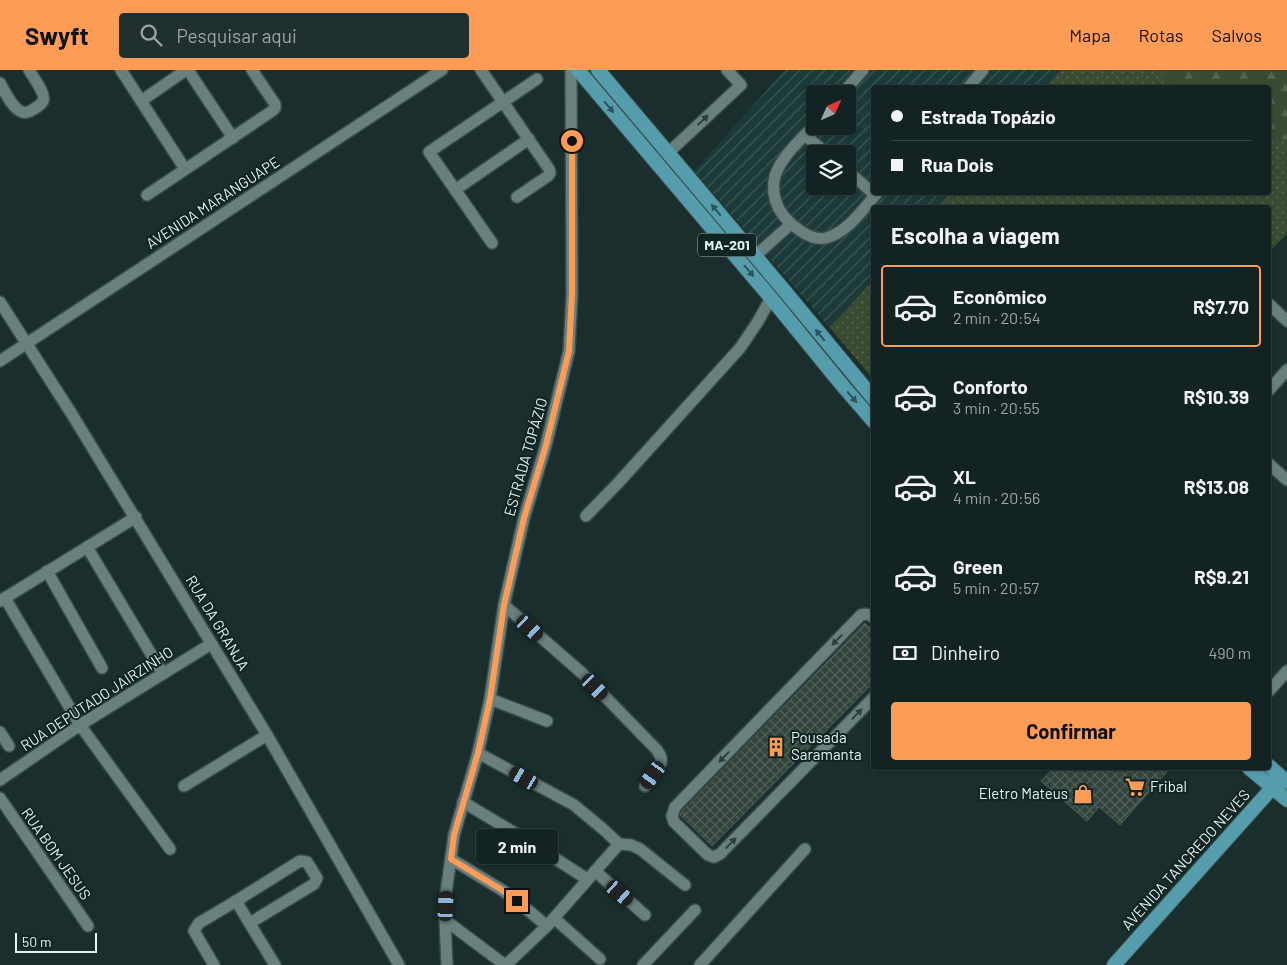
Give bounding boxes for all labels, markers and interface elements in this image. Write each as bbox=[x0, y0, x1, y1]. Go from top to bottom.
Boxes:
search box bbox=[119, 13, 469, 58]
text: Swyft bbox=[25, 21, 89, 50]
icon: search bbox=[137, 21, 165, 49]
text: Pesquisar aqui bbox=[177, 24, 297, 47]
text: Mapa bbox=[1069, 24, 1110, 46]
text: Rotas bbox=[1138, 24, 1183, 46]
text: Salvos bbox=[1211, 24, 1262, 46]
north arrow bbox=[806, 85, 856, 135]
map controls bbox=[806, 85, 856, 195]
one-way arrow bbox=[604, 101, 615, 114]
text: Estrada Topázio bbox=[921, 105, 1056, 128]
one-way arrow bbox=[697, 114, 709, 126]
route start bbox=[561, 130, 583, 152]
button: layers bbox=[806, 145, 856, 195]
street label: AVENIDA MARANGUAPE bbox=[142, 152, 283, 252]
text: Rua Dois bbox=[921, 153, 994, 176]
one-way arrow bbox=[710, 205, 722, 217]
text: Escolha a viagem bbox=[891, 222, 1060, 248]
road number: MA-201 bbox=[698, 234, 756, 256]
one-way arrow bbox=[743, 265, 754, 278]
icon: car bbox=[893, 284, 938, 329]
text: Econômico bbox=[953, 285, 1047, 308]
text: R$7.70 bbox=[1193, 295, 1249, 318]
text: 2 min · 20:54 bbox=[953, 308, 1041, 327]
one-way arrow bbox=[815, 329, 826, 342]
icon: car bbox=[893, 374, 938, 419]
text: Conforto bbox=[953, 375, 1028, 398]
text: R$10.39 bbox=[1183, 385, 1249, 408]
one-way arrow bbox=[846, 390, 858, 402]
street label: ESTRADA TOPÁZIO bbox=[500, 395, 551, 518]
text: 3 min · 20:55 bbox=[953, 398, 1040, 417]
icon: car bbox=[893, 464, 938, 509]
text: XL bbox=[953, 465, 976, 488]
text: R$13.08 bbox=[1184, 475, 1249, 498]
text: 4 min · 20:56 bbox=[953, 488, 1040, 507]
icon: car bbox=[893, 554, 938, 599]
text: Green bbox=[953, 555, 1003, 578]
text: R$9.21 bbox=[1194, 565, 1249, 588]
street label: RUA DA GRANJA bbox=[182, 572, 253, 673]
text: 5 min · 20:57 bbox=[953, 578, 1039, 597]
car bbox=[513, 612, 546, 644]
one-way arrow bbox=[831, 634, 843, 646]
icon: cash bbox=[891, 639, 919, 667]
text: Dinheiro bbox=[931, 641, 1000, 664]
street label: RUA DEPUTADO JAIRZINHO bbox=[17, 642, 176, 754]
text: 490 m bbox=[1208, 643, 1251, 662]
car bbox=[579, 671, 610, 703]
button: Confirmar bbox=[891, 702, 1251, 760]
one-way arrow bbox=[851, 709, 863, 721]
place label: Pousada Saramanta bbox=[791, 728, 862, 763]
building icon: Pousada Saramanta bbox=[765, 736, 787, 758]
one-way arrow bbox=[718, 750, 730, 762]
car bbox=[638, 758, 667, 792]
car bbox=[507, 764, 540, 792]
supermarket icon: Fribal bbox=[1124, 776, 1146, 798]
place label: Fribal bbox=[1150, 777, 1187, 795]
shop icon: Eletro Mateus bbox=[1072, 783, 1094, 805]
place label: Eletro Mateus bbox=[979, 784, 1068, 802]
street label: AVENIDA TANCREDO NEVES bbox=[1117, 785, 1253, 933]
street label: RUA BOM JESUS bbox=[18, 804, 95, 903]
callout: 2 min bbox=[476, 828, 558, 864]
text: 2 min bbox=[498, 837, 536, 856]
one-way arrow bbox=[725, 837, 737, 849]
car bbox=[603, 877, 636, 909]
route end bbox=[506, 890, 528, 912]
car bbox=[437, 891, 454, 921]
scale bar bbox=[15, 930, 98, 953]
text: 50 m bbox=[22, 933, 51, 950]

